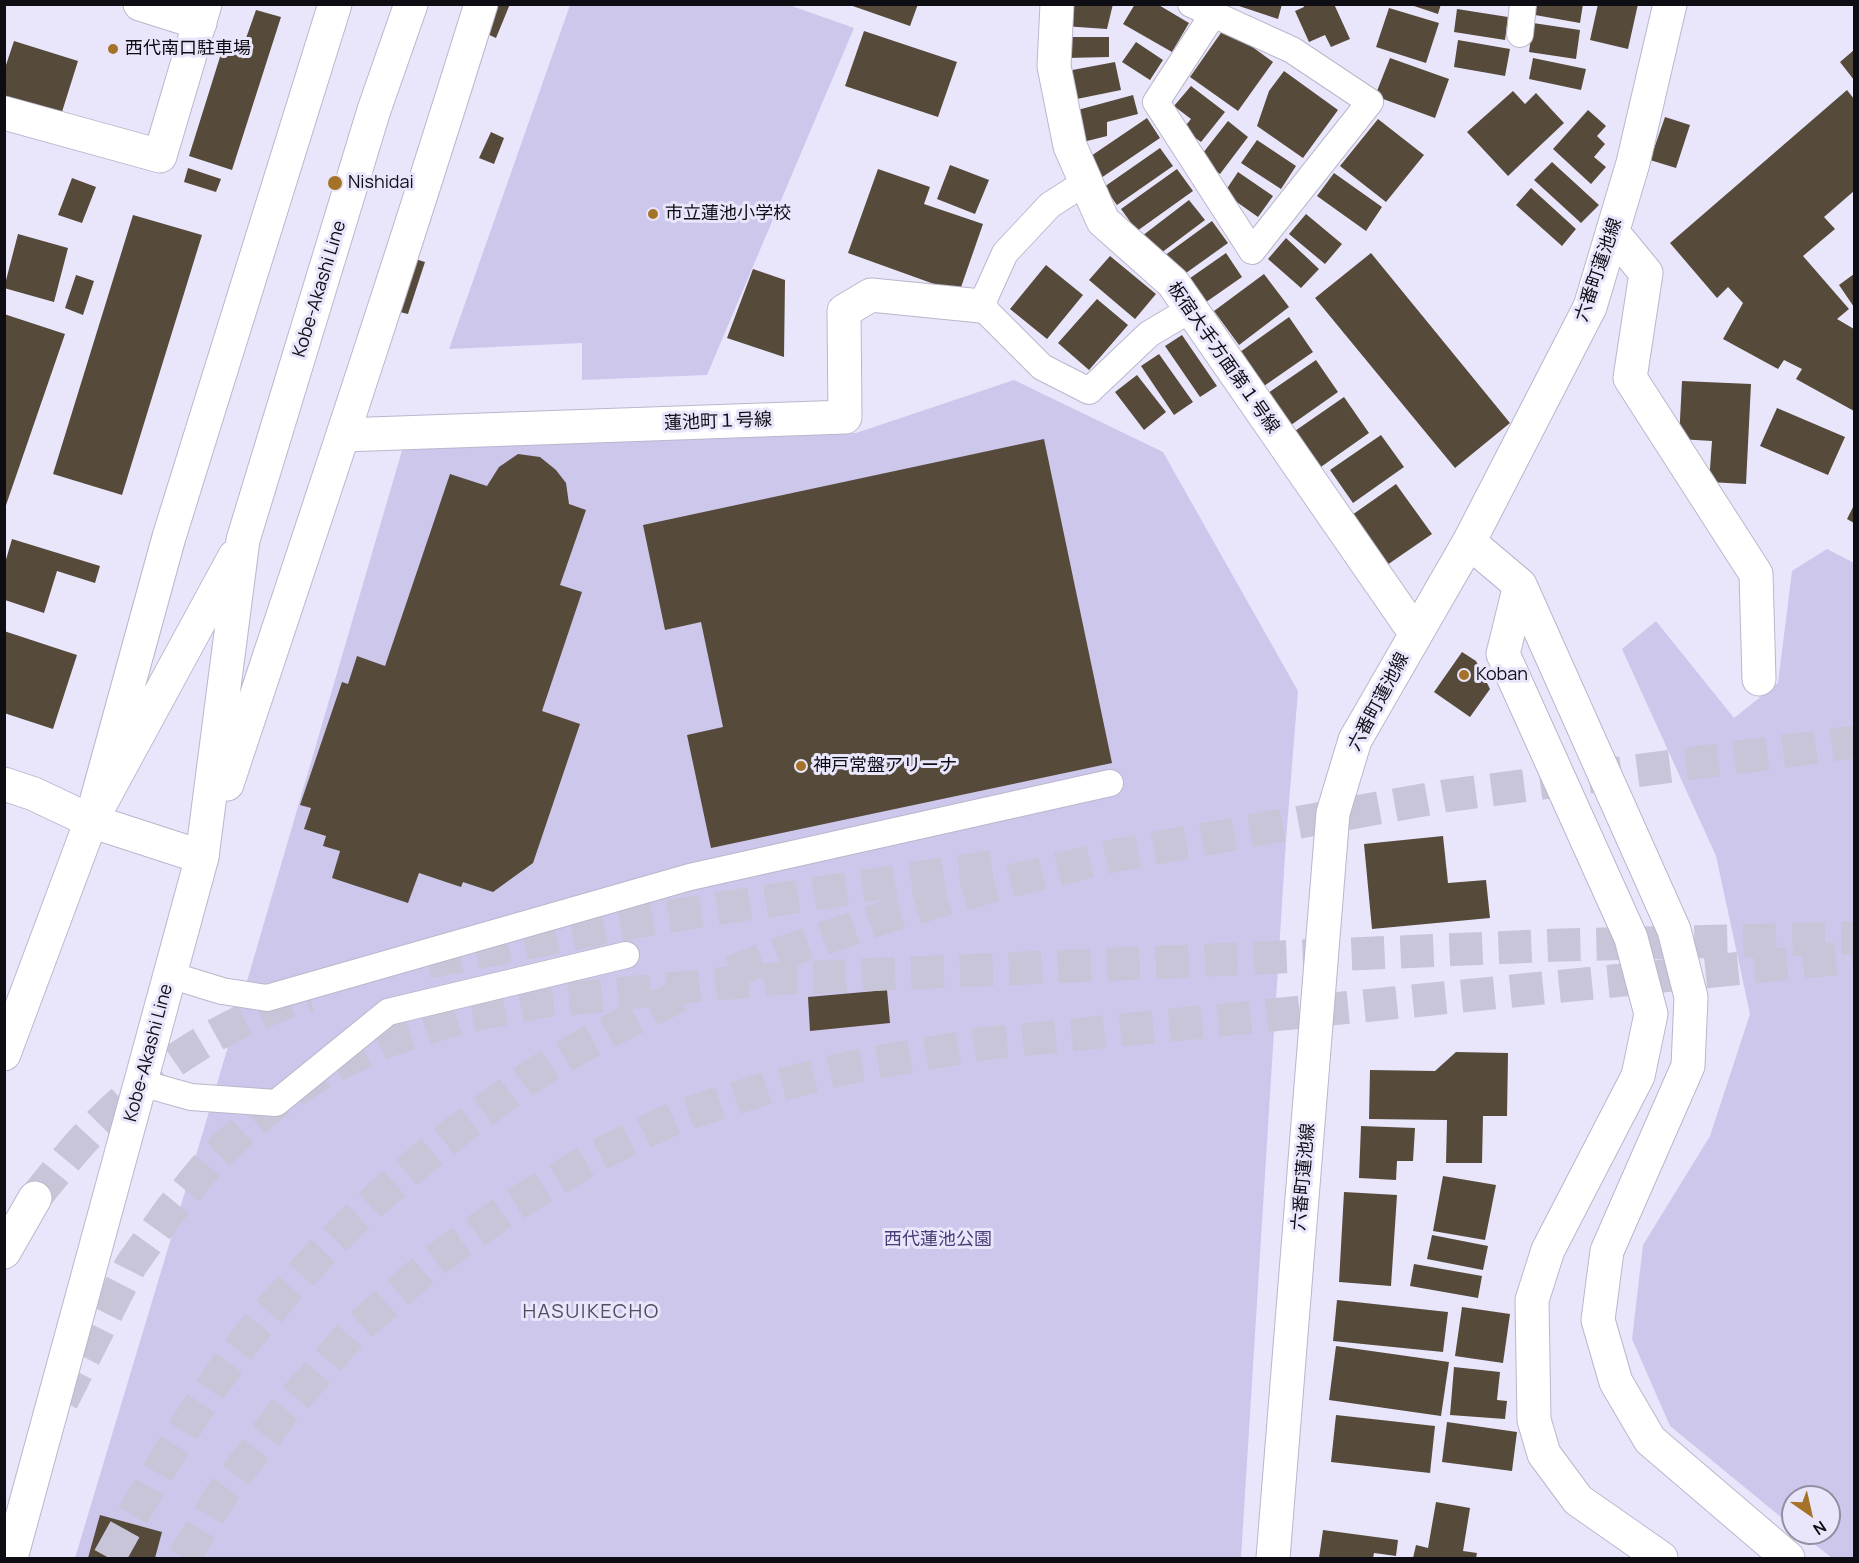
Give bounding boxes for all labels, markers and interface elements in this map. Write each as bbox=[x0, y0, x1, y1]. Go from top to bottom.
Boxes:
place label: 西代南口駐車場 bbox=[125, 38, 251, 60]
marker: 西代南口駐車場 bbox=[106, 42, 120, 56]
place label: Nishidai bbox=[348, 172, 414, 194]
marker: Nishidai bbox=[326, 174, 344, 192]
place label: 市立蓮池小学校 bbox=[665, 203, 791, 225]
marker: 市立蓮池小学校 bbox=[646, 207, 660, 221]
street label: 六番町蓮池線 bbox=[1571, 215, 1627, 325]
street label: Kobe-Akashi Line bbox=[289, 218, 351, 360]
street label: 板宿大手方面第１号線 bbox=[1163, 278, 1283, 438]
street label: 蓮池町１号線 bbox=[664, 409, 772, 435]
street label: 六番町蓮池線 bbox=[1344, 649, 1414, 755]
place label: Koban bbox=[1476, 664, 1528, 686]
marker: Koban bbox=[1457, 668, 1471, 682]
place label: 神戸常盤アリーナ bbox=[813, 755, 957, 777]
marker: 神戸常盤アリーナ bbox=[794, 759, 808, 773]
street label: Kobe-Akashi Line bbox=[120, 982, 178, 1124]
street label: 六番町蓮池線 bbox=[1289, 1122, 1319, 1232]
park label: 西代蓮池公園 bbox=[884, 1229, 992, 1251]
district label: HASUIKECHO bbox=[522, 1300, 660, 1324]
north arrow bbox=[1781, 1485, 1841, 1545]
text: N bbox=[1809, 1516, 1831, 1541]

